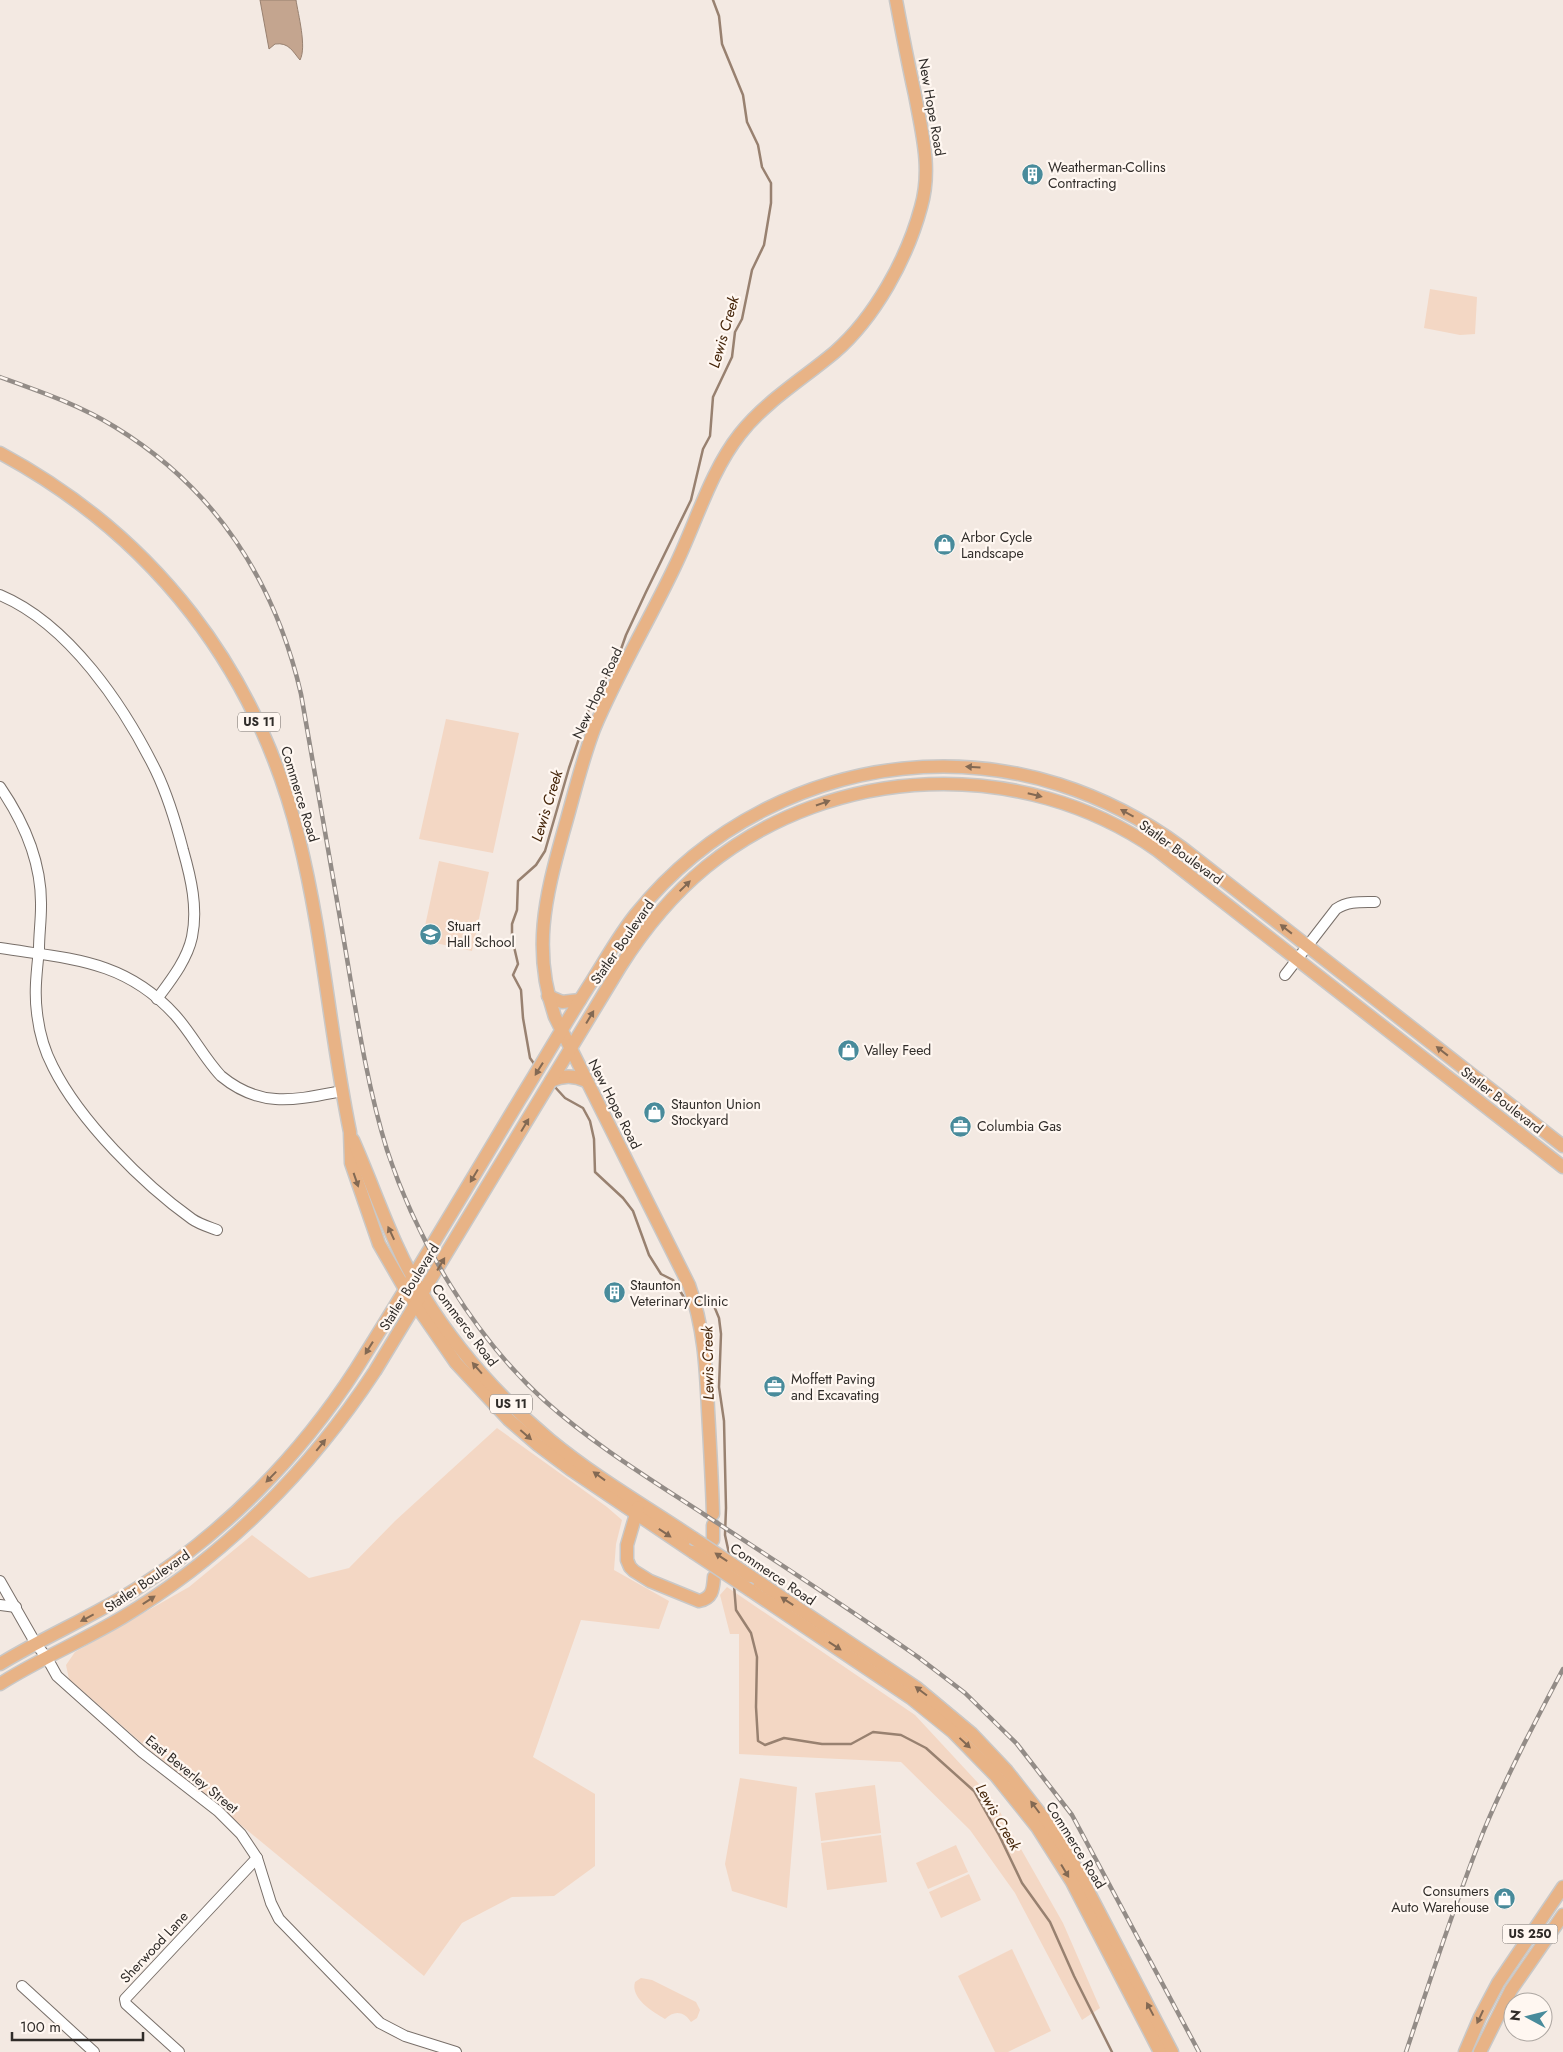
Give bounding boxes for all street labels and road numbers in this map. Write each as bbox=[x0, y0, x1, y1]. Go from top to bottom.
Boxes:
street label: New Hope Road bbox=[914, 57, 950, 157]
street label: New Hope Road bbox=[567, 644, 627, 742]
road number: US 11 bbox=[238, 712, 280, 732]
street label: Commerce Road bbox=[276, 744, 324, 844]
street label: Statler Boulevard bbox=[1135, 815, 1227, 889]
street label: Statler Boulevard bbox=[585, 896, 659, 988]
street label: New Hope Road bbox=[584, 1055, 646, 1153]
street label: Statler Boulevard bbox=[1457, 1062, 1547, 1138]
street label: Statler Boulevard bbox=[374, 1240, 444, 1334]
street label: Commerce Road bbox=[427, 1279, 503, 1371]
road number: US 11 bbox=[490, 1395, 532, 1414]
street label: Commerce Road bbox=[726, 1538, 820, 1610]
street label: Statler Boulevard bbox=[100, 1545, 194, 1617]
street label: East Beverley Street bbox=[141, 1730, 243, 1818]
street label: Commerce Road bbox=[1041, 1798, 1111, 1892]
street label: Sherwood Lane bbox=[115, 1907, 193, 1987]
road number: US 250 bbox=[1502, 1925, 1558, 1944]

